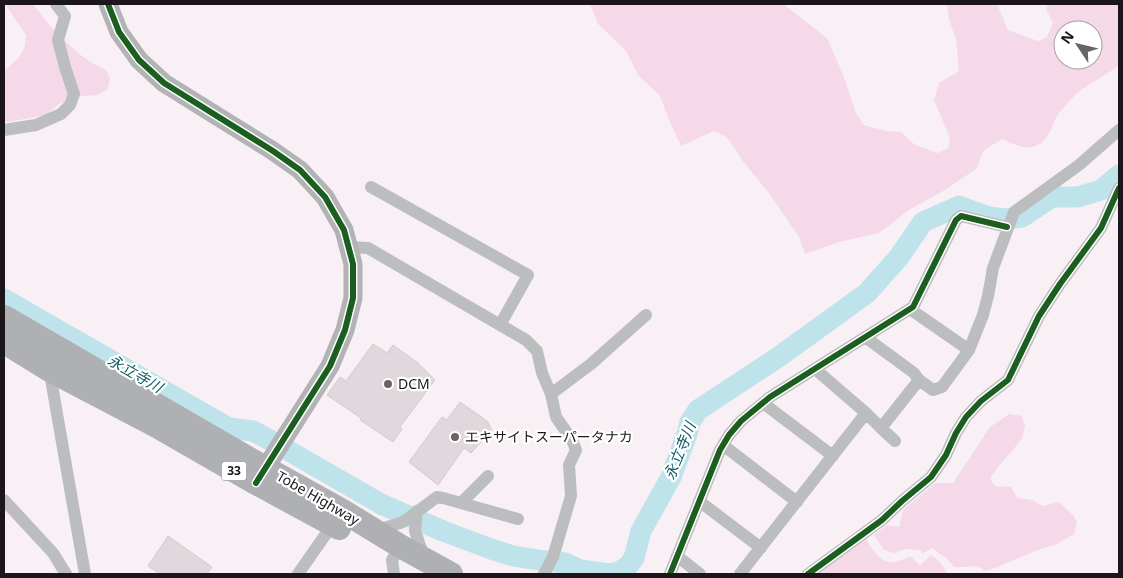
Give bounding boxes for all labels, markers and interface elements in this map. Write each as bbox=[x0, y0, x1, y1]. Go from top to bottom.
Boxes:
north arrow bbox=[1053, 20, 1103, 70]
text: N bbox=[1056, 27, 1078, 47]
water label: 永立寺川 bbox=[105, 349, 168, 398]
place label: DCM bbox=[398, 374, 430, 393]
marker: DCM bbox=[382, 378, 394, 390]
water label: 永立寺川 bbox=[659, 417, 700, 482]
place label: エキサイトスーパータナカ bbox=[465, 427, 633, 446]
marker: エキサイトスーパータナカ bbox=[449, 431, 461, 443]
road number: 33 bbox=[222, 462, 246, 481]
street label: Tobe Highway bbox=[273, 466, 364, 529]

